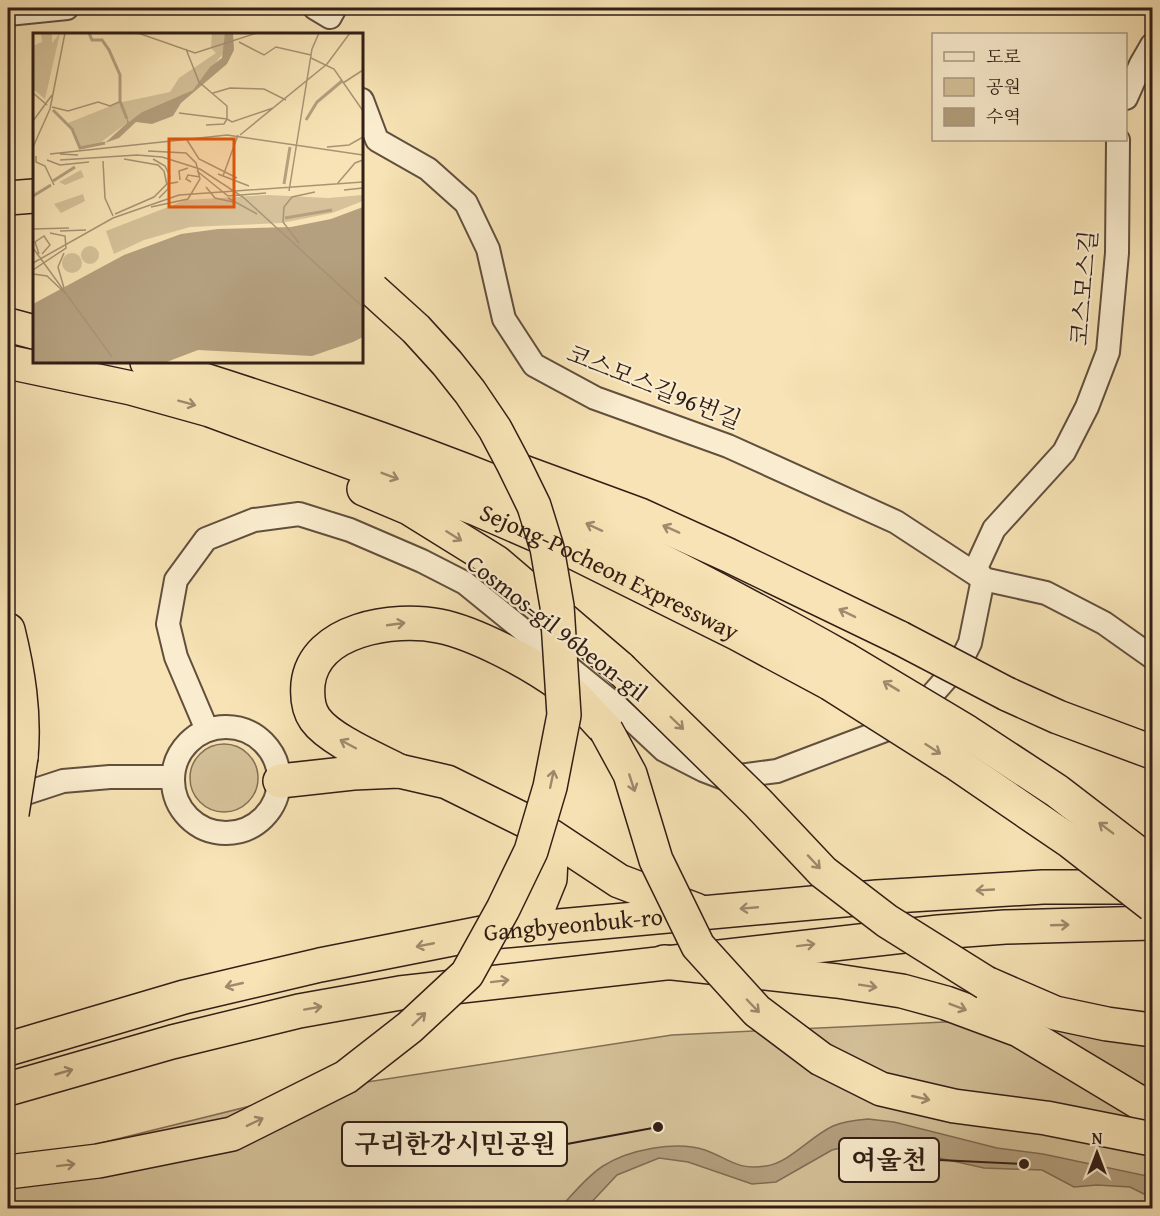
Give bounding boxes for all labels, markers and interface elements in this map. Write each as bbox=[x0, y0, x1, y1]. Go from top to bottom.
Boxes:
inset map bbox=[33, 33, 363, 363]
legend bbox=[932, 33, 1127, 141]
text: 도로 bbox=[986, 43, 1021, 70]
text: 공원 bbox=[986, 73, 1021, 100]
text: 수역 bbox=[986, 103, 1021, 130]
street label: 코스모스길 bbox=[1061, 229, 1106, 347]
street label: 코스모스길96번길 bbox=[562, 336, 747, 437]
one-way arrow bbox=[177, 398, 196, 410]
one-way arrow bbox=[381, 471, 399, 482]
street label: Sejong-Pocheon Expressway bbox=[474, 494, 745, 649]
one-way arrow bbox=[586, 520, 604, 532]
one-way arrow bbox=[662, 523, 680, 534]
one-way arrow bbox=[445, 531, 462, 543]
street label: Cosmos-gil 96beon-gil bbox=[459, 546, 655, 710]
one-way arrow bbox=[838, 606, 856, 618]
one-way arrow bbox=[386, 618, 406, 629]
one-way arrow bbox=[883, 680, 900, 692]
one-way arrow bbox=[669, 716, 684, 731]
one-way arrow bbox=[339, 738, 357, 749]
one-way arrow bbox=[924, 743, 941, 755]
one-way arrow bbox=[547, 770, 558, 790]
one-way arrow bbox=[627, 773, 638, 792]
one-way arrow bbox=[1098, 822, 1114, 835]
one-way arrow bbox=[807, 854, 821, 869]
one-way arrow bbox=[976, 885, 996, 896]
street label: Gangbyeonbuk-ro bbox=[482, 899, 664, 950]
one-way arrow bbox=[739, 903, 759, 914]
one-way arrow bbox=[1050, 919, 1070, 931]
one-way arrow bbox=[415, 939, 435, 950]
one-way arrow bbox=[795, 940, 815, 951]
one-way arrow bbox=[489, 975, 509, 986]
one-way arrow bbox=[225, 980, 244, 992]
one-way arrow bbox=[858, 981, 878, 992]
one-way arrow bbox=[746, 998, 760, 1013]
one-way arrow bbox=[303, 1002, 323, 1013]
one-way arrow bbox=[948, 1003, 967, 1014]
one-way arrow bbox=[411, 1012, 426, 1026]
one-way arrow bbox=[54, 1066, 73, 1077]
one-way arrow bbox=[911, 1093, 930, 1105]
one-way arrow bbox=[245, 1116, 263, 1128]
callout: 구리한강시민공원 bbox=[342, 1122, 567, 1166]
north arrow bbox=[1067, 1123, 1127, 1183]
text: 구리한강시민공원 bbox=[355, 1124, 555, 1163]
text: N bbox=[1092, 1126, 1103, 1150]
callout: 여울천 bbox=[839, 1138, 939, 1182]
text: 여울천 bbox=[851, 1140, 927, 1179]
one-way arrow bbox=[55, 1159, 75, 1170]

